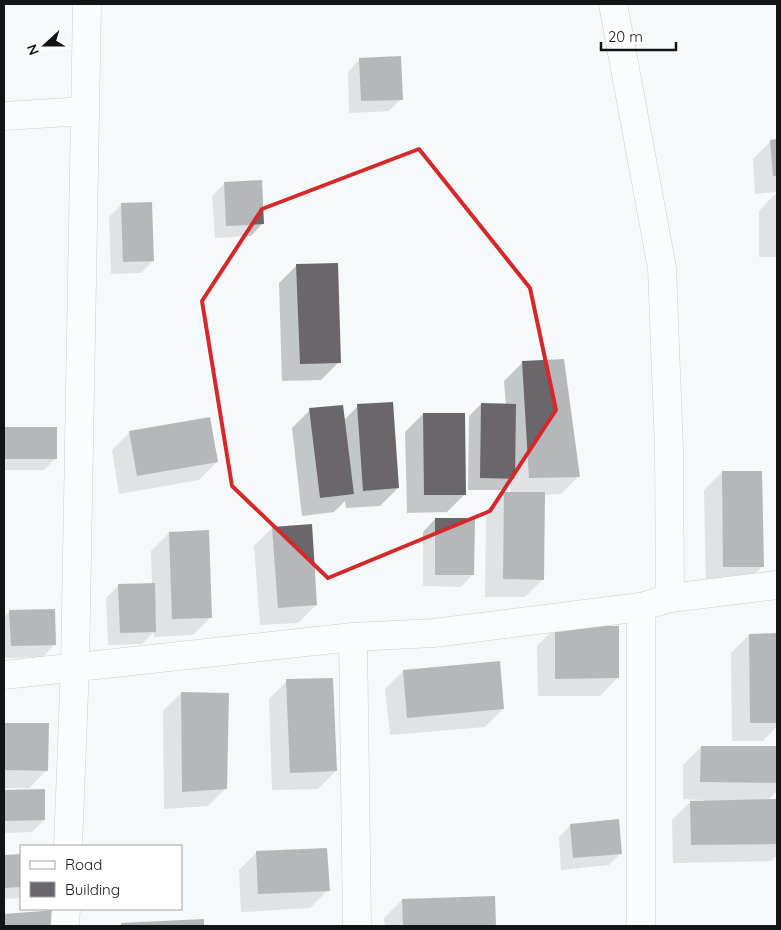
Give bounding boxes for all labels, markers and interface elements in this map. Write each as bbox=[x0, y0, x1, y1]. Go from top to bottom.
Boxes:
north arrow bbox=[20, 20, 70, 70]
scale bar bbox=[601, 20, 676, 52]
text: 20 m bbox=[608, 27, 643, 46]
text: N bbox=[23, 42, 43, 58]
legend bbox=[20, 845, 182, 910]
text: Road bbox=[65, 855, 102, 874]
text: Building bbox=[65, 880, 120, 899]

